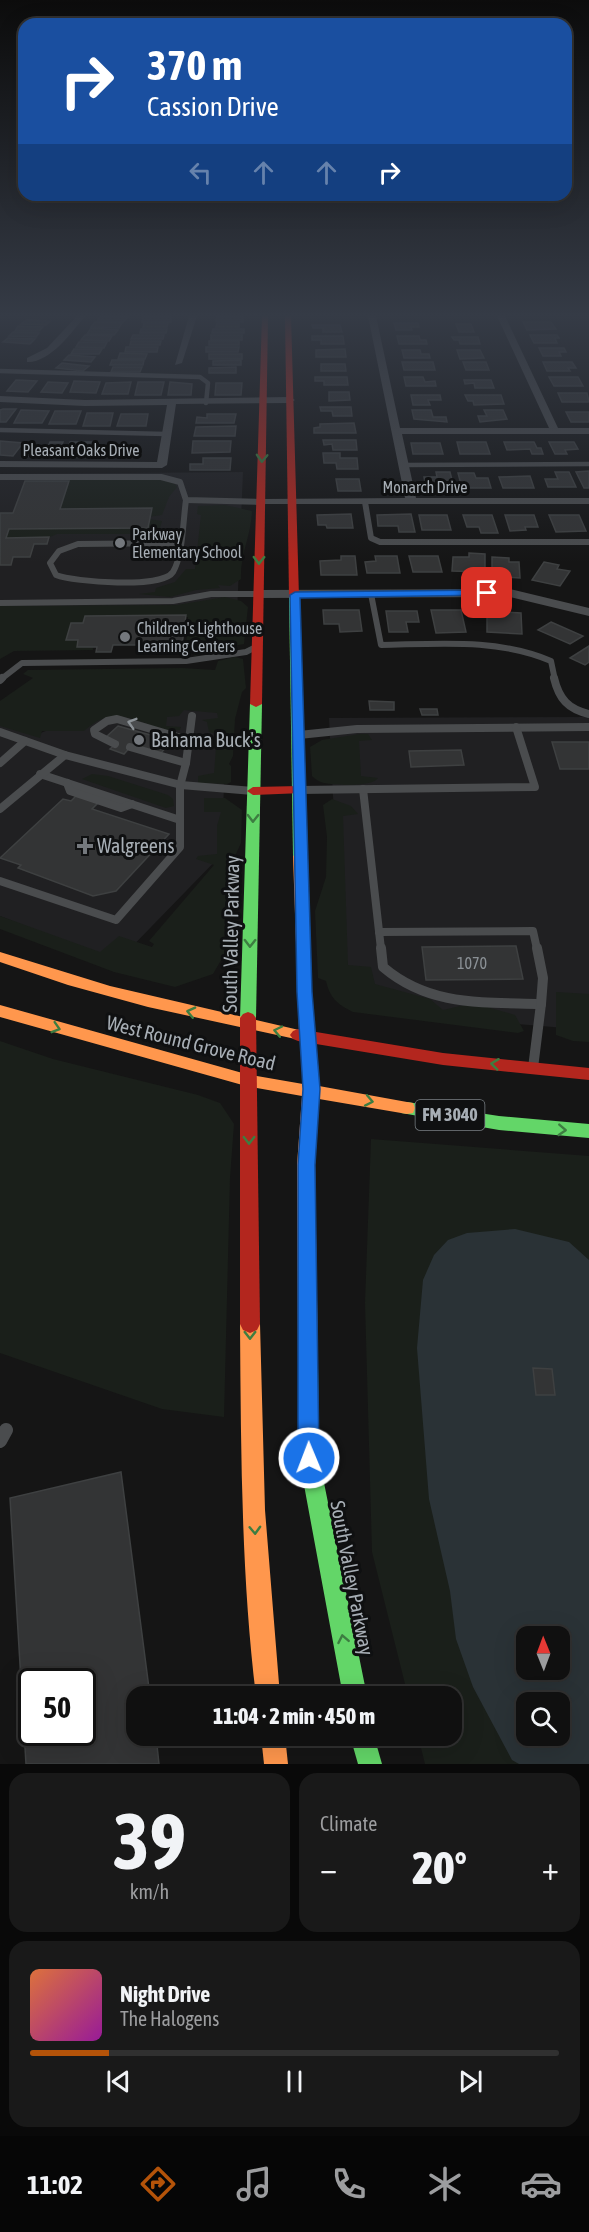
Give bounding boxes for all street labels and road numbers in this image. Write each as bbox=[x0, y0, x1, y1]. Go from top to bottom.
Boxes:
street label: Pleasant Oaks Drive bbox=[23, 441, 140, 459]
street label: Monarch Drive bbox=[382, 478, 468, 496]
street label: South Valley Parkway bbox=[218, 855, 243, 1013]
street label: West Round Grove Road bbox=[104, 1010, 278, 1075]
road number: FM 3040 bbox=[416, 1100, 484, 1130]
street label: South Valley Parkway bbox=[326, 1499, 379, 1657]

